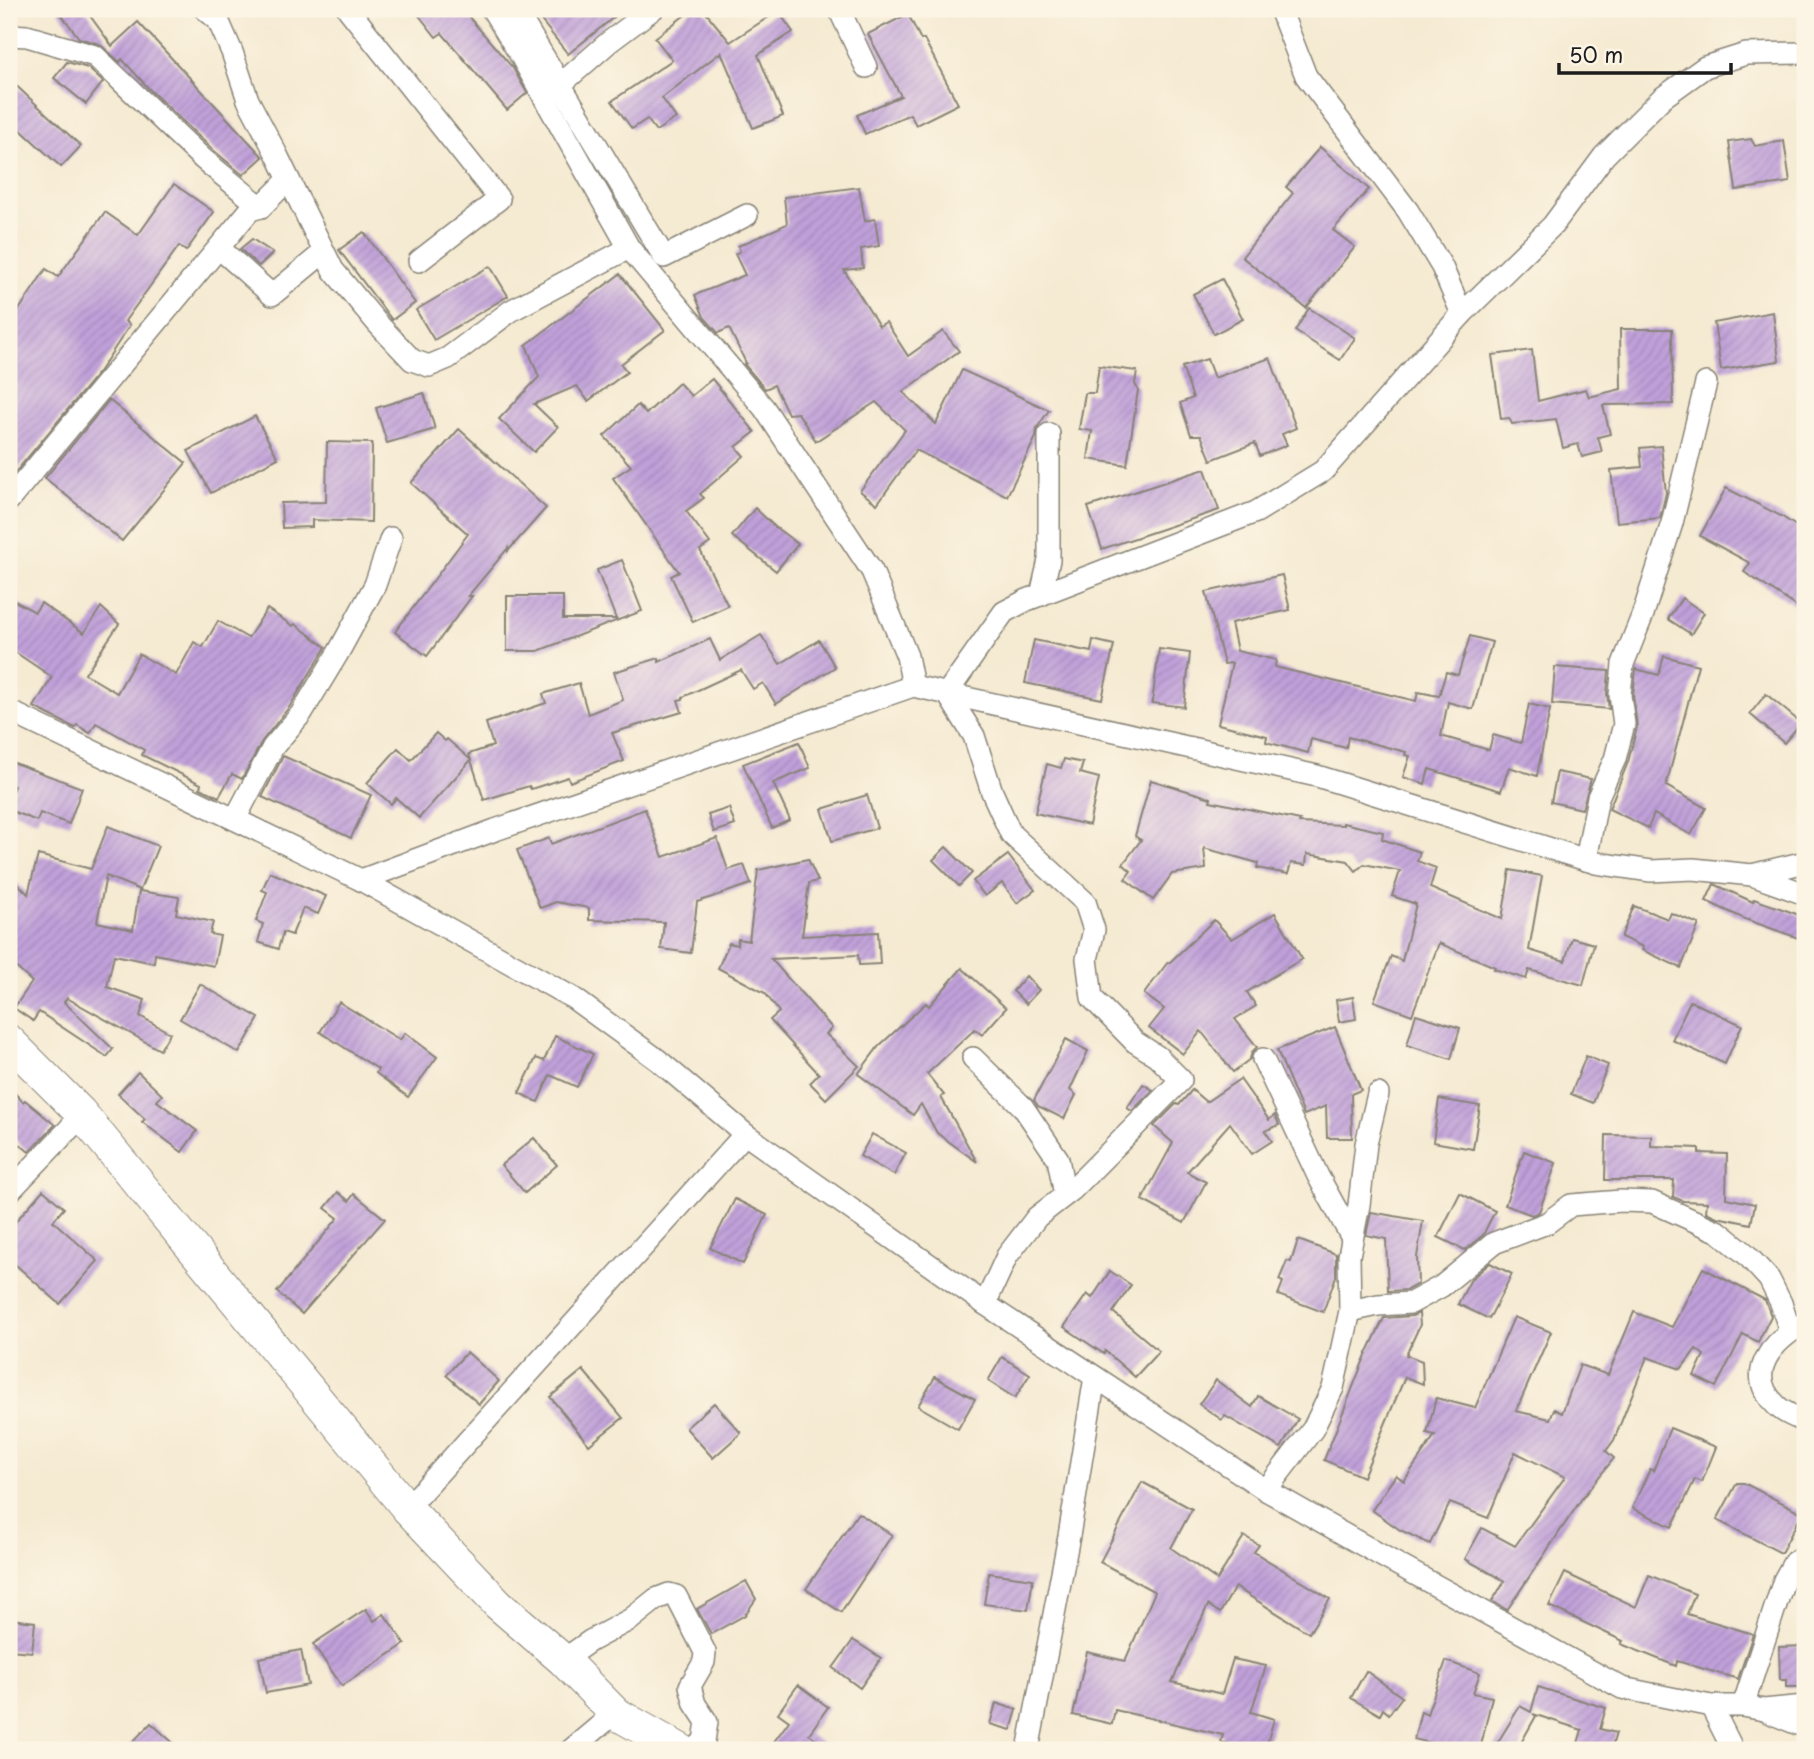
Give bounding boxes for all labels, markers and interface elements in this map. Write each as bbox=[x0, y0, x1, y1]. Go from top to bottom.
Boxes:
scale bar bbox=[1559, 32, 1730, 76]
text: 50 m bbox=[1569, 38, 1623, 70]

